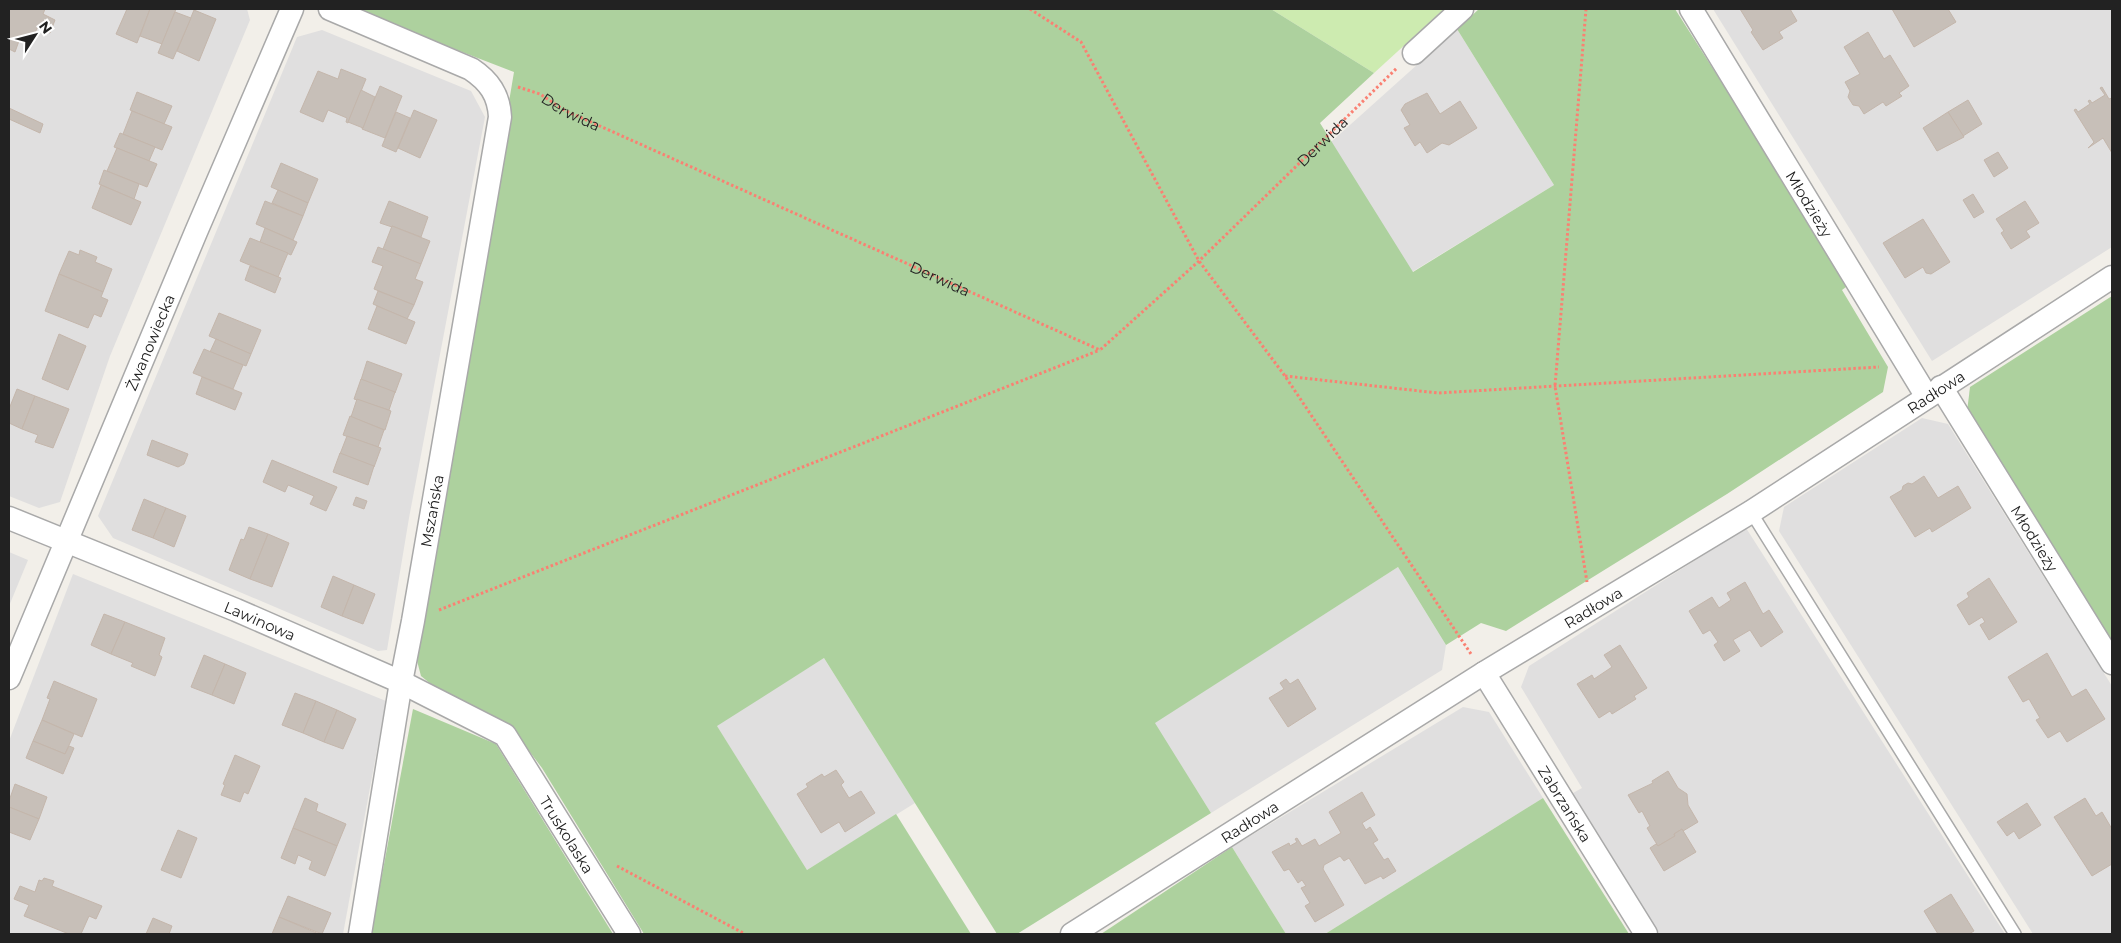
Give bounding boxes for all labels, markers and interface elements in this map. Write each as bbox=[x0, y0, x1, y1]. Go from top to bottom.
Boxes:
north arrow bbox=[10, 10, 60, 60]
text: N bbox=[35, 17, 56, 37]
street label: Derwida bbox=[538, 88, 604, 135]
street label: Derwida bbox=[1292, 112, 1351, 170]
street label: Młodzieży bbox=[1782, 167, 1837, 241]
street label: Derwida bbox=[907, 257, 973, 300]
street label: Żwanowiecka bbox=[121, 291, 178, 393]
street label: Radłowa bbox=[1903, 366, 1968, 417]
street label: Mszańska bbox=[416, 473, 448, 549]
street label: Młodzieży bbox=[2007, 502, 2063, 576]
street label: Radłowa bbox=[1560, 582, 1626, 632]
street label: Lawinowa bbox=[221, 597, 298, 644]
street label: Zabrzańska bbox=[1534, 762, 1596, 846]
street label: Truskolaska bbox=[536, 792, 598, 877]
street label: Radłowa bbox=[1217, 796, 1282, 847]

